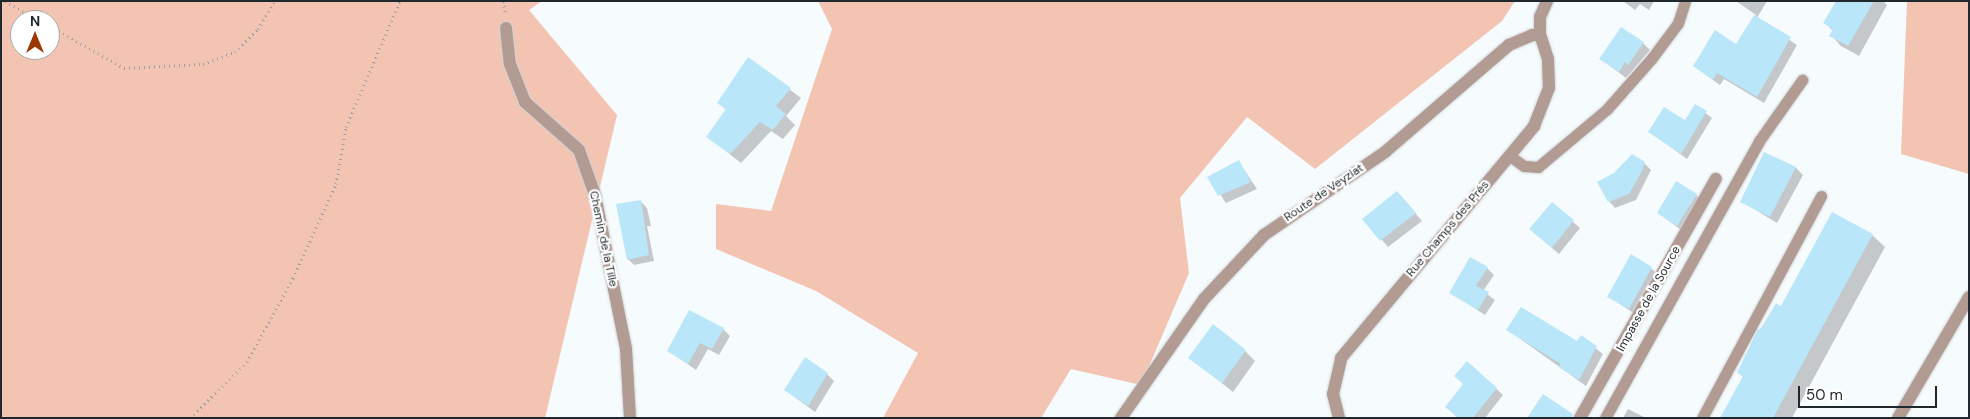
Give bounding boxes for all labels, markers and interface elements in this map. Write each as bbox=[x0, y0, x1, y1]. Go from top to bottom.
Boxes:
north arrow bbox=[10, 10, 60, 60]
text: N bbox=[30, 12, 40, 30]
street label: Route de Veyziat bbox=[1282, 161, 1366, 225]
street label: Rue Champs des Prés bbox=[1404, 178, 1492, 280]
street label: Chemin de la Tille bbox=[586, 190, 620, 288]
street label: Impasse de la Source bbox=[1614, 244, 1684, 354]
scale bar bbox=[1800, 376, 1939, 408]
text: 50 m bbox=[1806, 385, 1843, 405]

